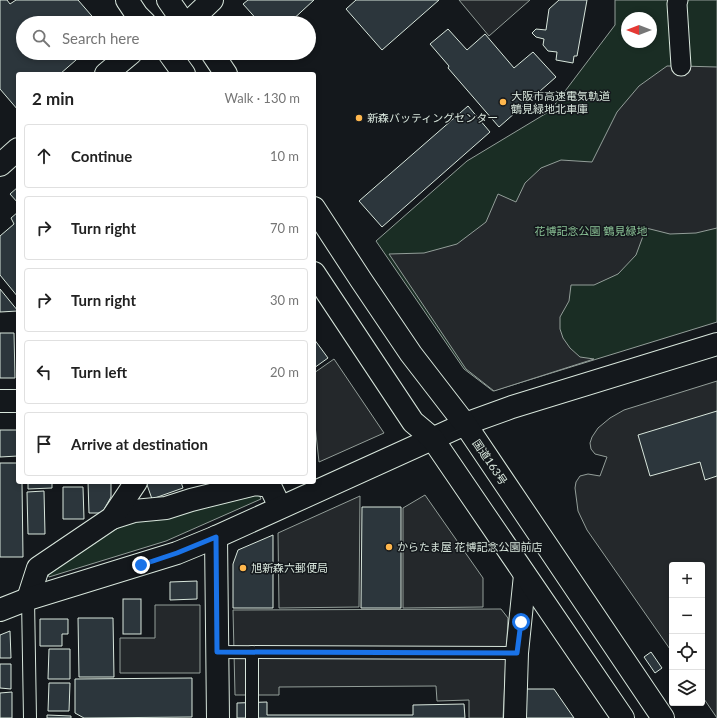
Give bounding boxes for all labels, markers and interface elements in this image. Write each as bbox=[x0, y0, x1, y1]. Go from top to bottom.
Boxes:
north arrow bbox=[621, 12, 657, 48]
search box bbox=[16, 16, 316, 60]
icon: search bbox=[30, 27, 52, 49]
text: Search here bbox=[62, 29, 139, 47]
text: 2 min bbox=[32, 88, 74, 109]
place label: 大阪市高速電気軌道 鶴見緑地北車庫 bbox=[511, 89, 610, 115]
text: Walk · 130 m bbox=[224, 90, 300, 106]
marker: 大阪市高速電気軌道 鶴見緑地北車庫 bbox=[498, 97, 508, 107]
place label: 新森バッティングセンター bbox=[367, 111, 498, 124]
marker: 新森バッティングセンター bbox=[354, 113, 364, 123]
icon: ahead bbox=[33, 145, 55, 167]
text: Continue bbox=[71, 147, 132, 165]
text: 10 m bbox=[270, 148, 299, 164]
icon: right bbox=[33, 217, 55, 239]
text: Turn right bbox=[71, 219, 136, 237]
text: 70 m bbox=[270, 220, 299, 236]
park label: 花博記念公園 鶴見緑地 bbox=[535, 224, 647, 237]
icon: right bbox=[33, 289, 55, 311]
text: Turn right bbox=[71, 291, 136, 309]
text: 30 m bbox=[270, 292, 299, 308]
icon: left bbox=[33, 361, 55, 383]
text: Turn left bbox=[71, 363, 127, 381]
text: 20 m bbox=[270, 364, 299, 380]
icon: arrive bbox=[33, 433, 55, 455]
text: Arrive at destination bbox=[71, 435, 208, 453]
street label: 国道163号 bbox=[470, 436, 510, 487]
place label: からたま屋 花博記念公園前店 bbox=[397, 540, 543, 553]
marker: からたま屋 花博記念公園前店 bbox=[384, 542, 394, 552]
route end bbox=[132, 556, 150, 574]
place label: 旭新森六郵便局 bbox=[251, 561, 328, 574]
map controls bbox=[669, 562, 705, 706]
button: + bbox=[669, 562, 705, 598]
marker: 旭新森六郵便局 bbox=[238, 563, 248, 573]
button: − bbox=[669, 598, 705, 634]
route start bbox=[512, 613, 530, 631]
button: locate bbox=[669, 634, 705, 670]
button: layers bbox=[669, 670, 705, 706]

